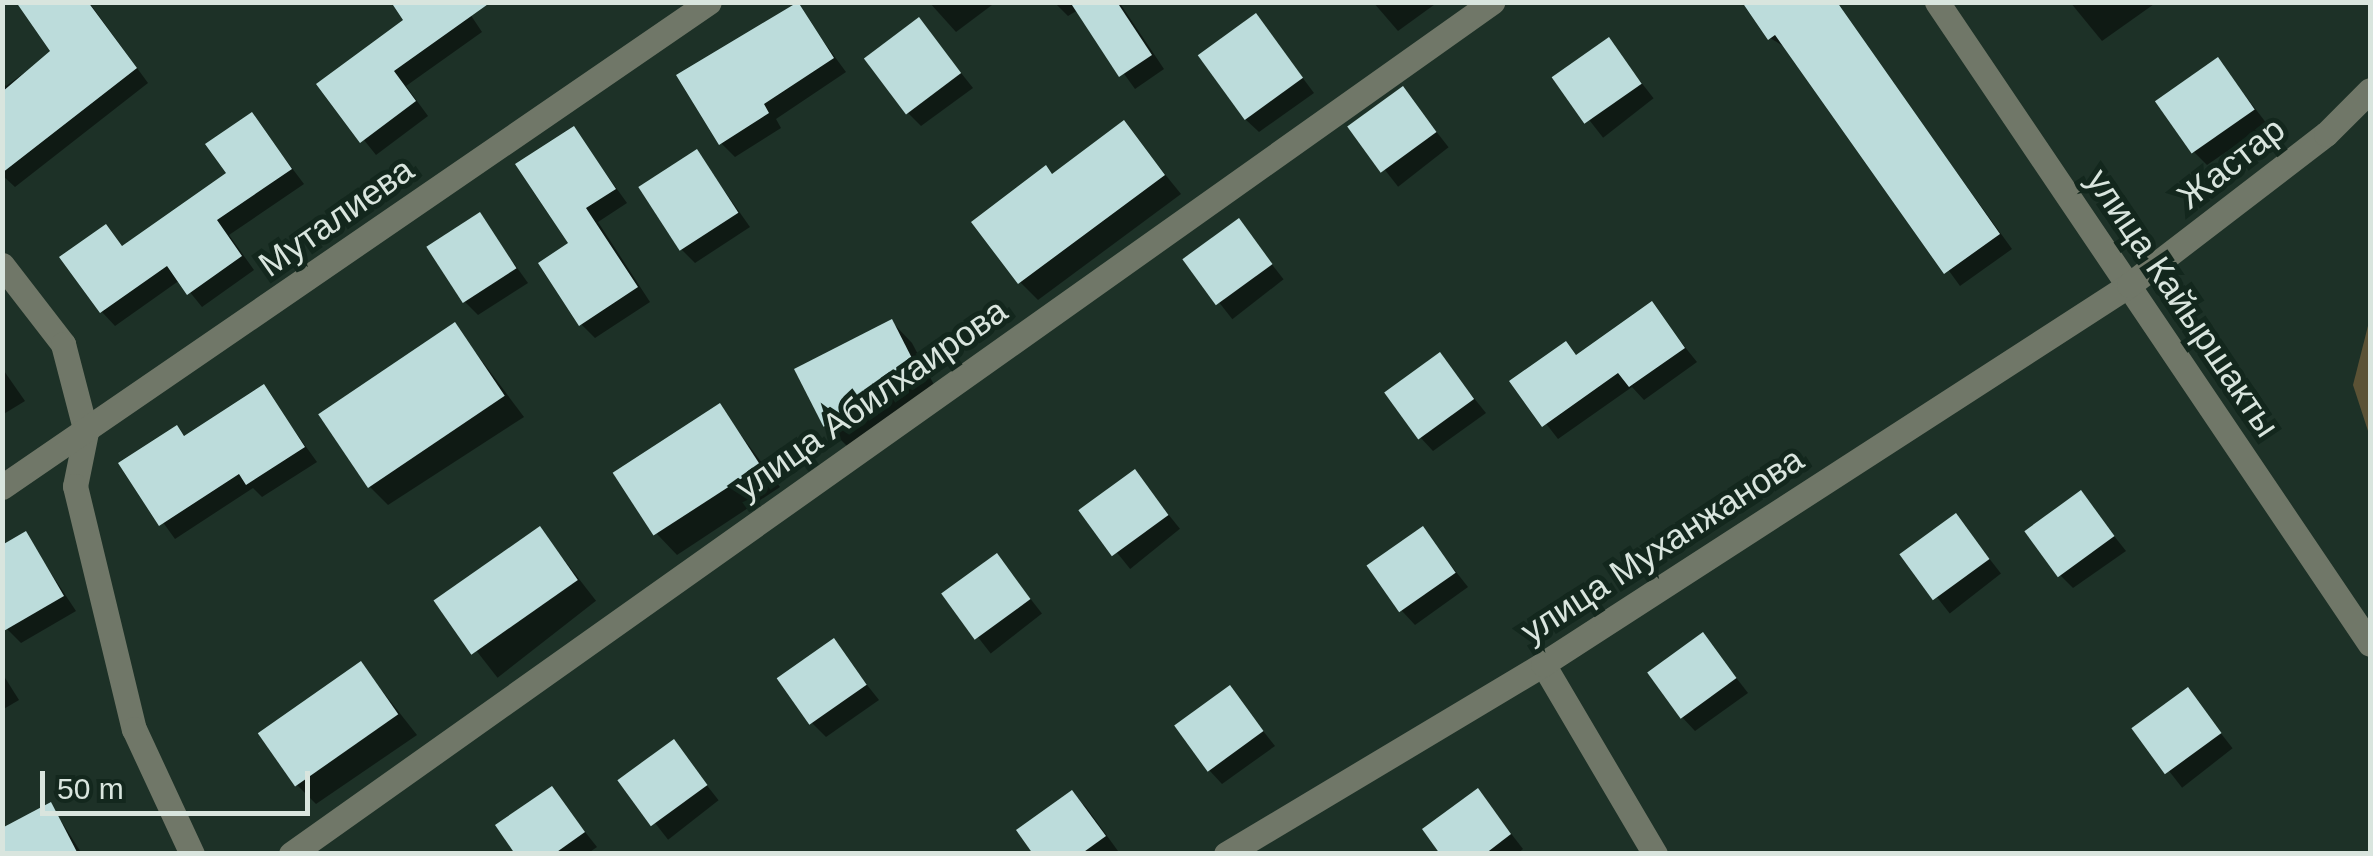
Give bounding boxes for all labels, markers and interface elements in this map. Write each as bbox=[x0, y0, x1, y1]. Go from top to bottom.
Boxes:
street label: Жастар bbox=[2169, 108, 2293, 218]
street label: Муталиева bbox=[251, 148, 421, 286]
street label: улица Кайыршакты bbox=[2078, 161, 2288, 445]
street label: улица Абилхаирова bbox=[727, 289, 1015, 509]
street label: улица Муханжанова bbox=[1513, 438, 1811, 652]
scale bar bbox=[45, 751, 315, 813]
text: 50 m bbox=[57, 772, 124, 805]

